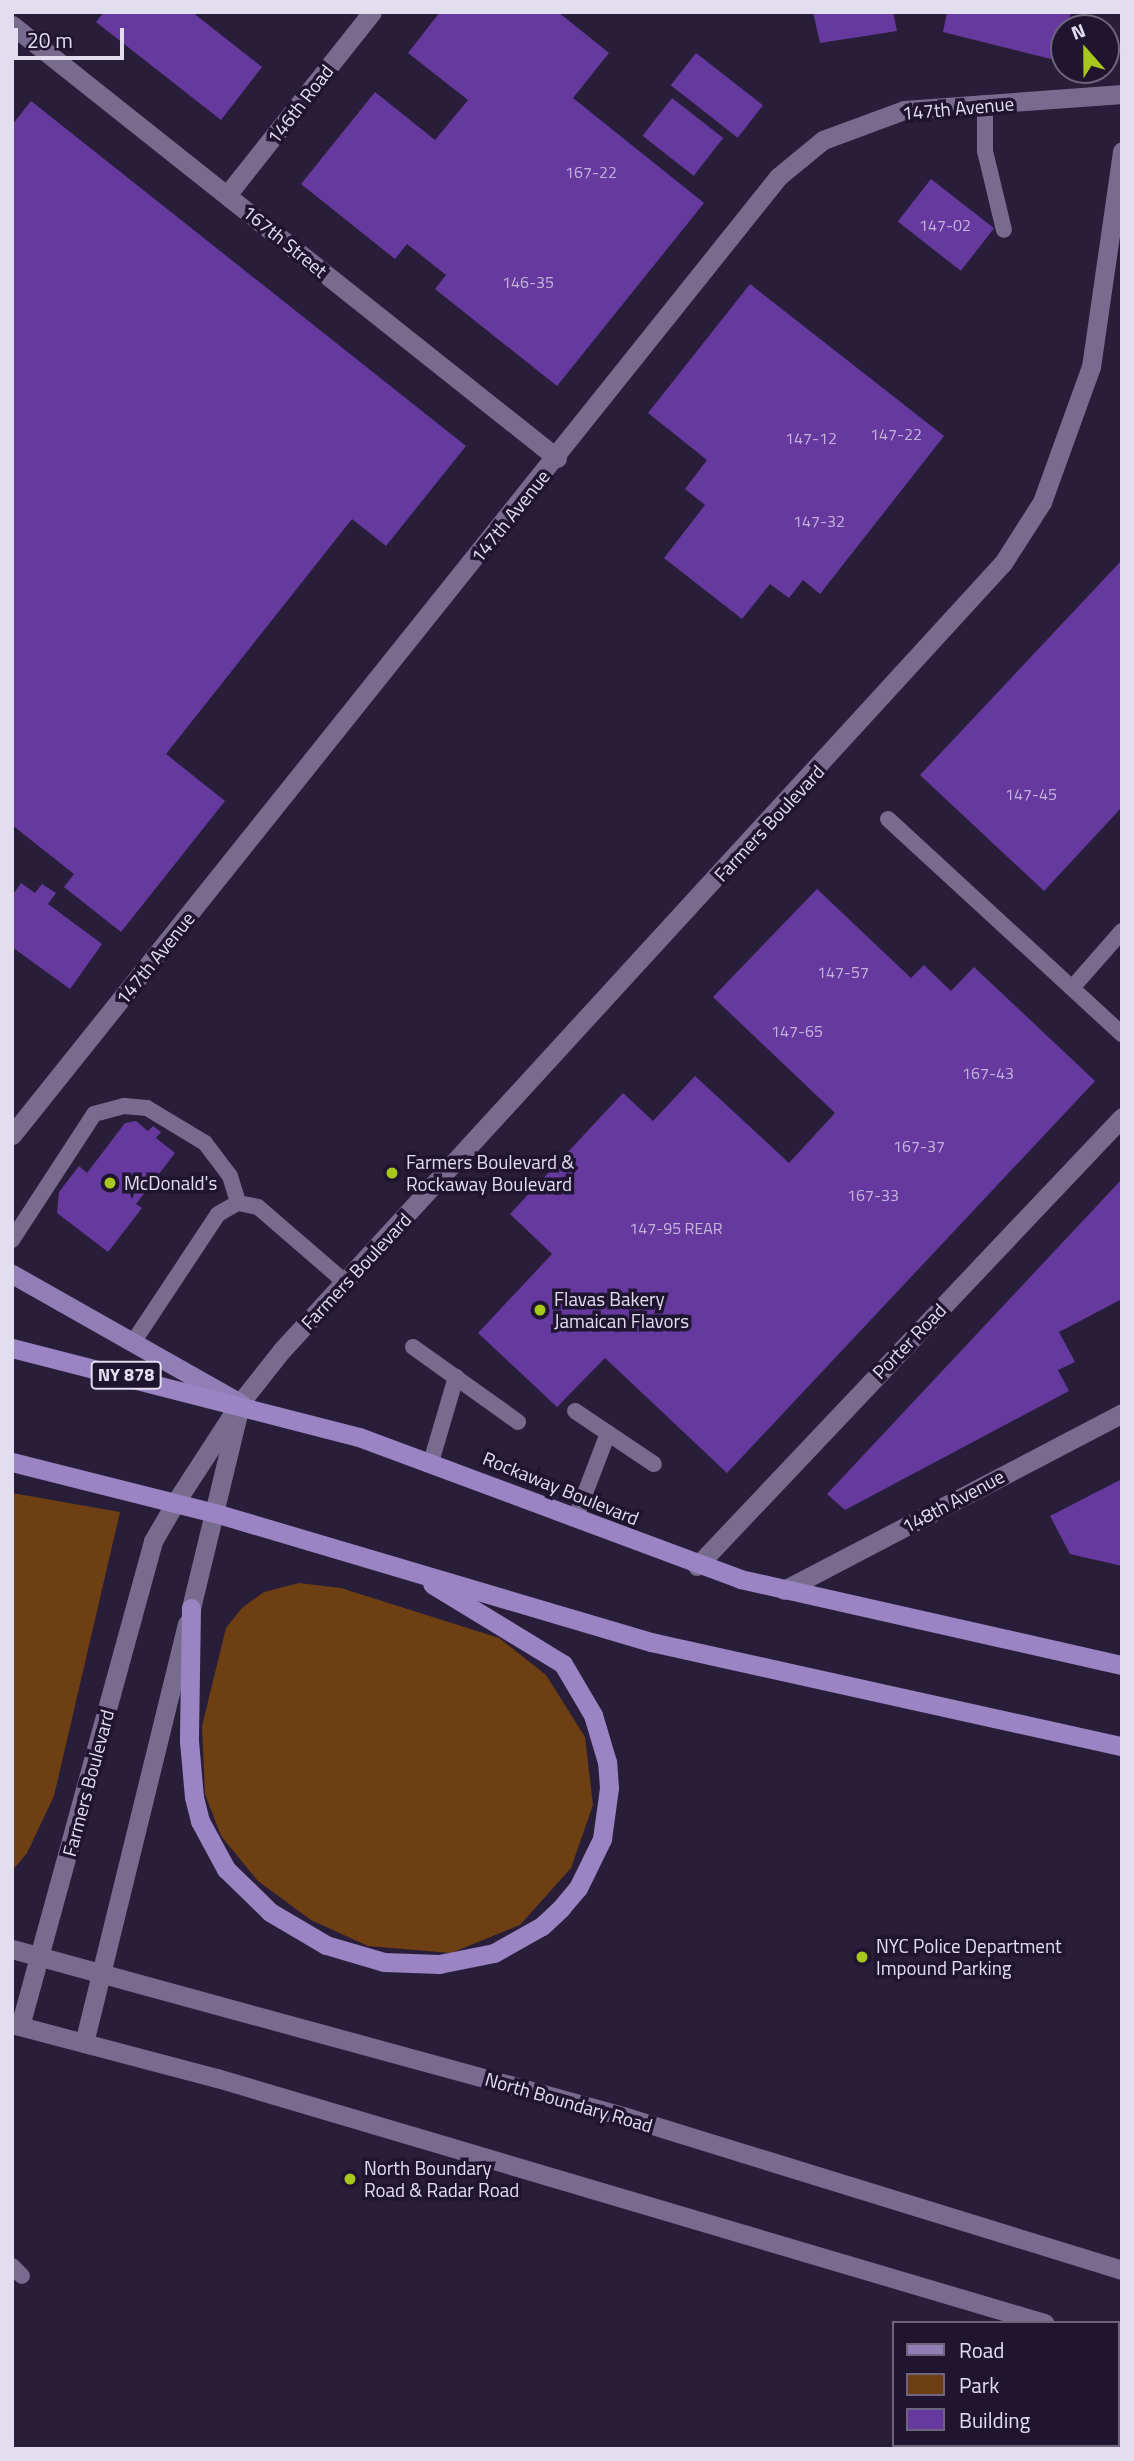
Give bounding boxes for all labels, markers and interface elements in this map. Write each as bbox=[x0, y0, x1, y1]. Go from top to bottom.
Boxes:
scale bar bbox=[18, 14, 128, 58]
north arrow bbox=[1050, 14, 1120, 84]
text: N bbox=[1067, 15, 1089, 47]
text: 20 m bbox=[27, 24, 73, 56]
street label: 146th Road bbox=[262, 60, 338, 148]
street label: 147th Avenue bbox=[901, 92, 1015, 124]
house number: 167-22 bbox=[565, 162, 617, 182]
street label: 167th Street bbox=[238, 200, 332, 282]
house number: 147-02 bbox=[919, 215, 971, 235]
house number: 146-35 bbox=[502, 272, 554, 292]
house number: 147-22 bbox=[870, 424, 922, 444]
house number: 147-12 bbox=[785, 428, 837, 448]
street label: 147th Avenue bbox=[466, 465, 554, 567]
house number: 147-32 bbox=[793, 511, 845, 531]
street label: Farmers Boulevard bbox=[709, 760, 829, 886]
house number: 147-45 bbox=[1005, 784, 1057, 804]
street label: 147th Avenue bbox=[111, 907, 199, 1009]
house number: 147-57 bbox=[817, 962, 869, 982]
house number: 147-65 bbox=[771, 1021, 823, 1041]
house number: 167-43 bbox=[962, 1063, 1014, 1083]
house number: 167-37 bbox=[893, 1136, 945, 1156]
place label: Farmers Boulevard & Rockaway Boulevard bbox=[406, 1151, 574, 1195]
marker: Farmers Boulevard & Rockaway Boulevard bbox=[384, 1165, 400, 1181]
place label: McDonald's bbox=[124, 1172, 217, 1194]
marker: McDonald's bbox=[102, 1175, 118, 1191]
house number: 167-33 bbox=[847, 1185, 899, 1205]
street label: Farmers Boulevard bbox=[296, 1208, 416, 1334]
house number: 147-95 REAR bbox=[629, 1218, 723, 1238]
place label: Flavas Bakery Jamaican Flavors bbox=[554, 1288, 689, 1332]
street label: Porter Road bbox=[867, 1299, 951, 1383]
marker: Flavas Bakery Jamaican Flavors bbox=[532, 1302, 548, 1318]
road number: NY 878 bbox=[89, 1360, 163, 1390]
street label: Rockaway Boulevard bbox=[480, 1446, 642, 1530]
street label: 148th Avenue bbox=[898, 1465, 1008, 1537]
street label: Farmers Boulevard bbox=[57, 1707, 119, 1859]
place label: NYC Police Department Impound Parking bbox=[876, 1935, 1062, 1979]
marker: NYC Police Department Impound Parking bbox=[854, 1949, 870, 1965]
street label: North Boundary Road bbox=[483, 2067, 655, 2137]
place label: North Boundary Road & Radar Road bbox=[364, 2157, 519, 2201]
marker: North Boundary Road & Radar Road bbox=[342, 2171, 358, 2187]
legend bbox=[892, 2321, 1120, 2447]
text: Road bbox=[959, 2334, 1004, 2366]
text: Park bbox=[959, 2369, 999, 2401]
text: Building bbox=[959, 2404, 1030, 2436]

